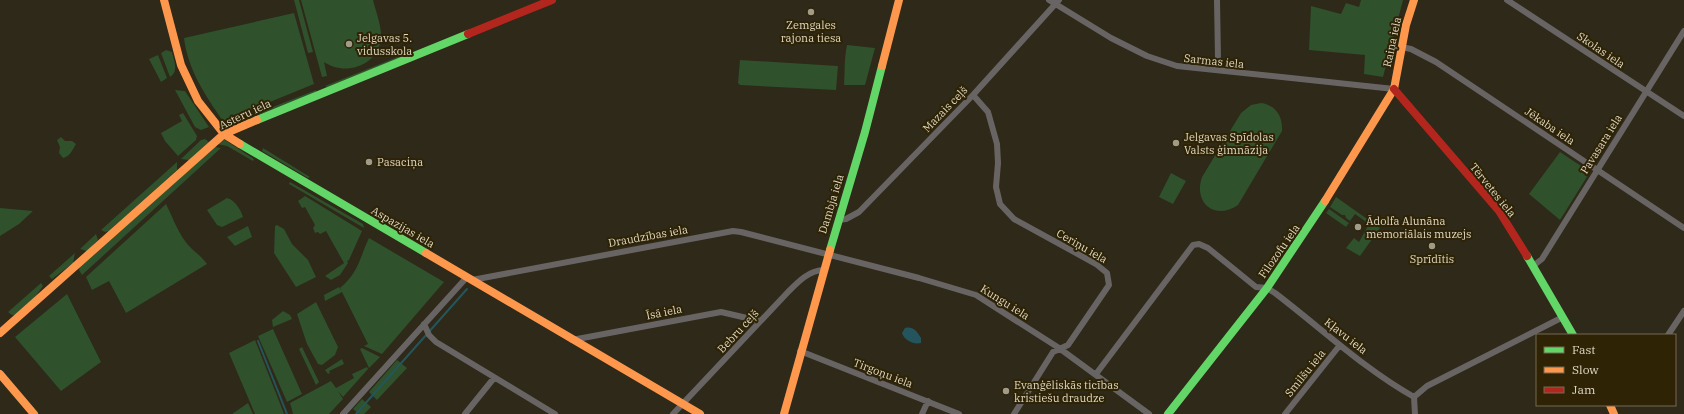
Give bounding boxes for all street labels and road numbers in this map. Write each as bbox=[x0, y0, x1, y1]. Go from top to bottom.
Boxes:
street label: Raiņa iela bbox=[1380, 16, 1405, 69]
street label: Skolas iela bbox=[1574, 29, 1628, 71]
street label: Sarmas iela bbox=[1183, 51, 1245, 71]
street label: Mazais ceļš bbox=[920, 83, 971, 136]
street label: Asteru iela bbox=[217, 96, 273, 132]
street label: Jēkaba iela bbox=[1522, 104, 1578, 148]
street label: Pavasara iela bbox=[1577, 112, 1625, 176]
street label: Tērvetes iela bbox=[1467, 160, 1519, 220]
street label: Dambja iela bbox=[815, 173, 847, 235]
street label: Aspazijas iela bbox=[369, 203, 437, 251]
street label: Filozofu iela bbox=[1255, 221, 1303, 281]
street label: Draudzības iela bbox=[607, 222, 689, 250]
street label: Ceriņu iela bbox=[1054, 226, 1110, 267]
street label: Kungu iela bbox=[978, 281, 1032, 323]
street label: Īsā iela bbox=[645, 302, 683, 322]
street label: Bebru ceļš bbox=[714, 306, 762, 356]
street label: Kļavu iela bbox=[1321, 315, 1370, 358]
street label: Smilšu iela bbox=[1282, 346, 1328, 400]
street label: Tirgoņu iela bbox=[851, 355, 915, 392]

